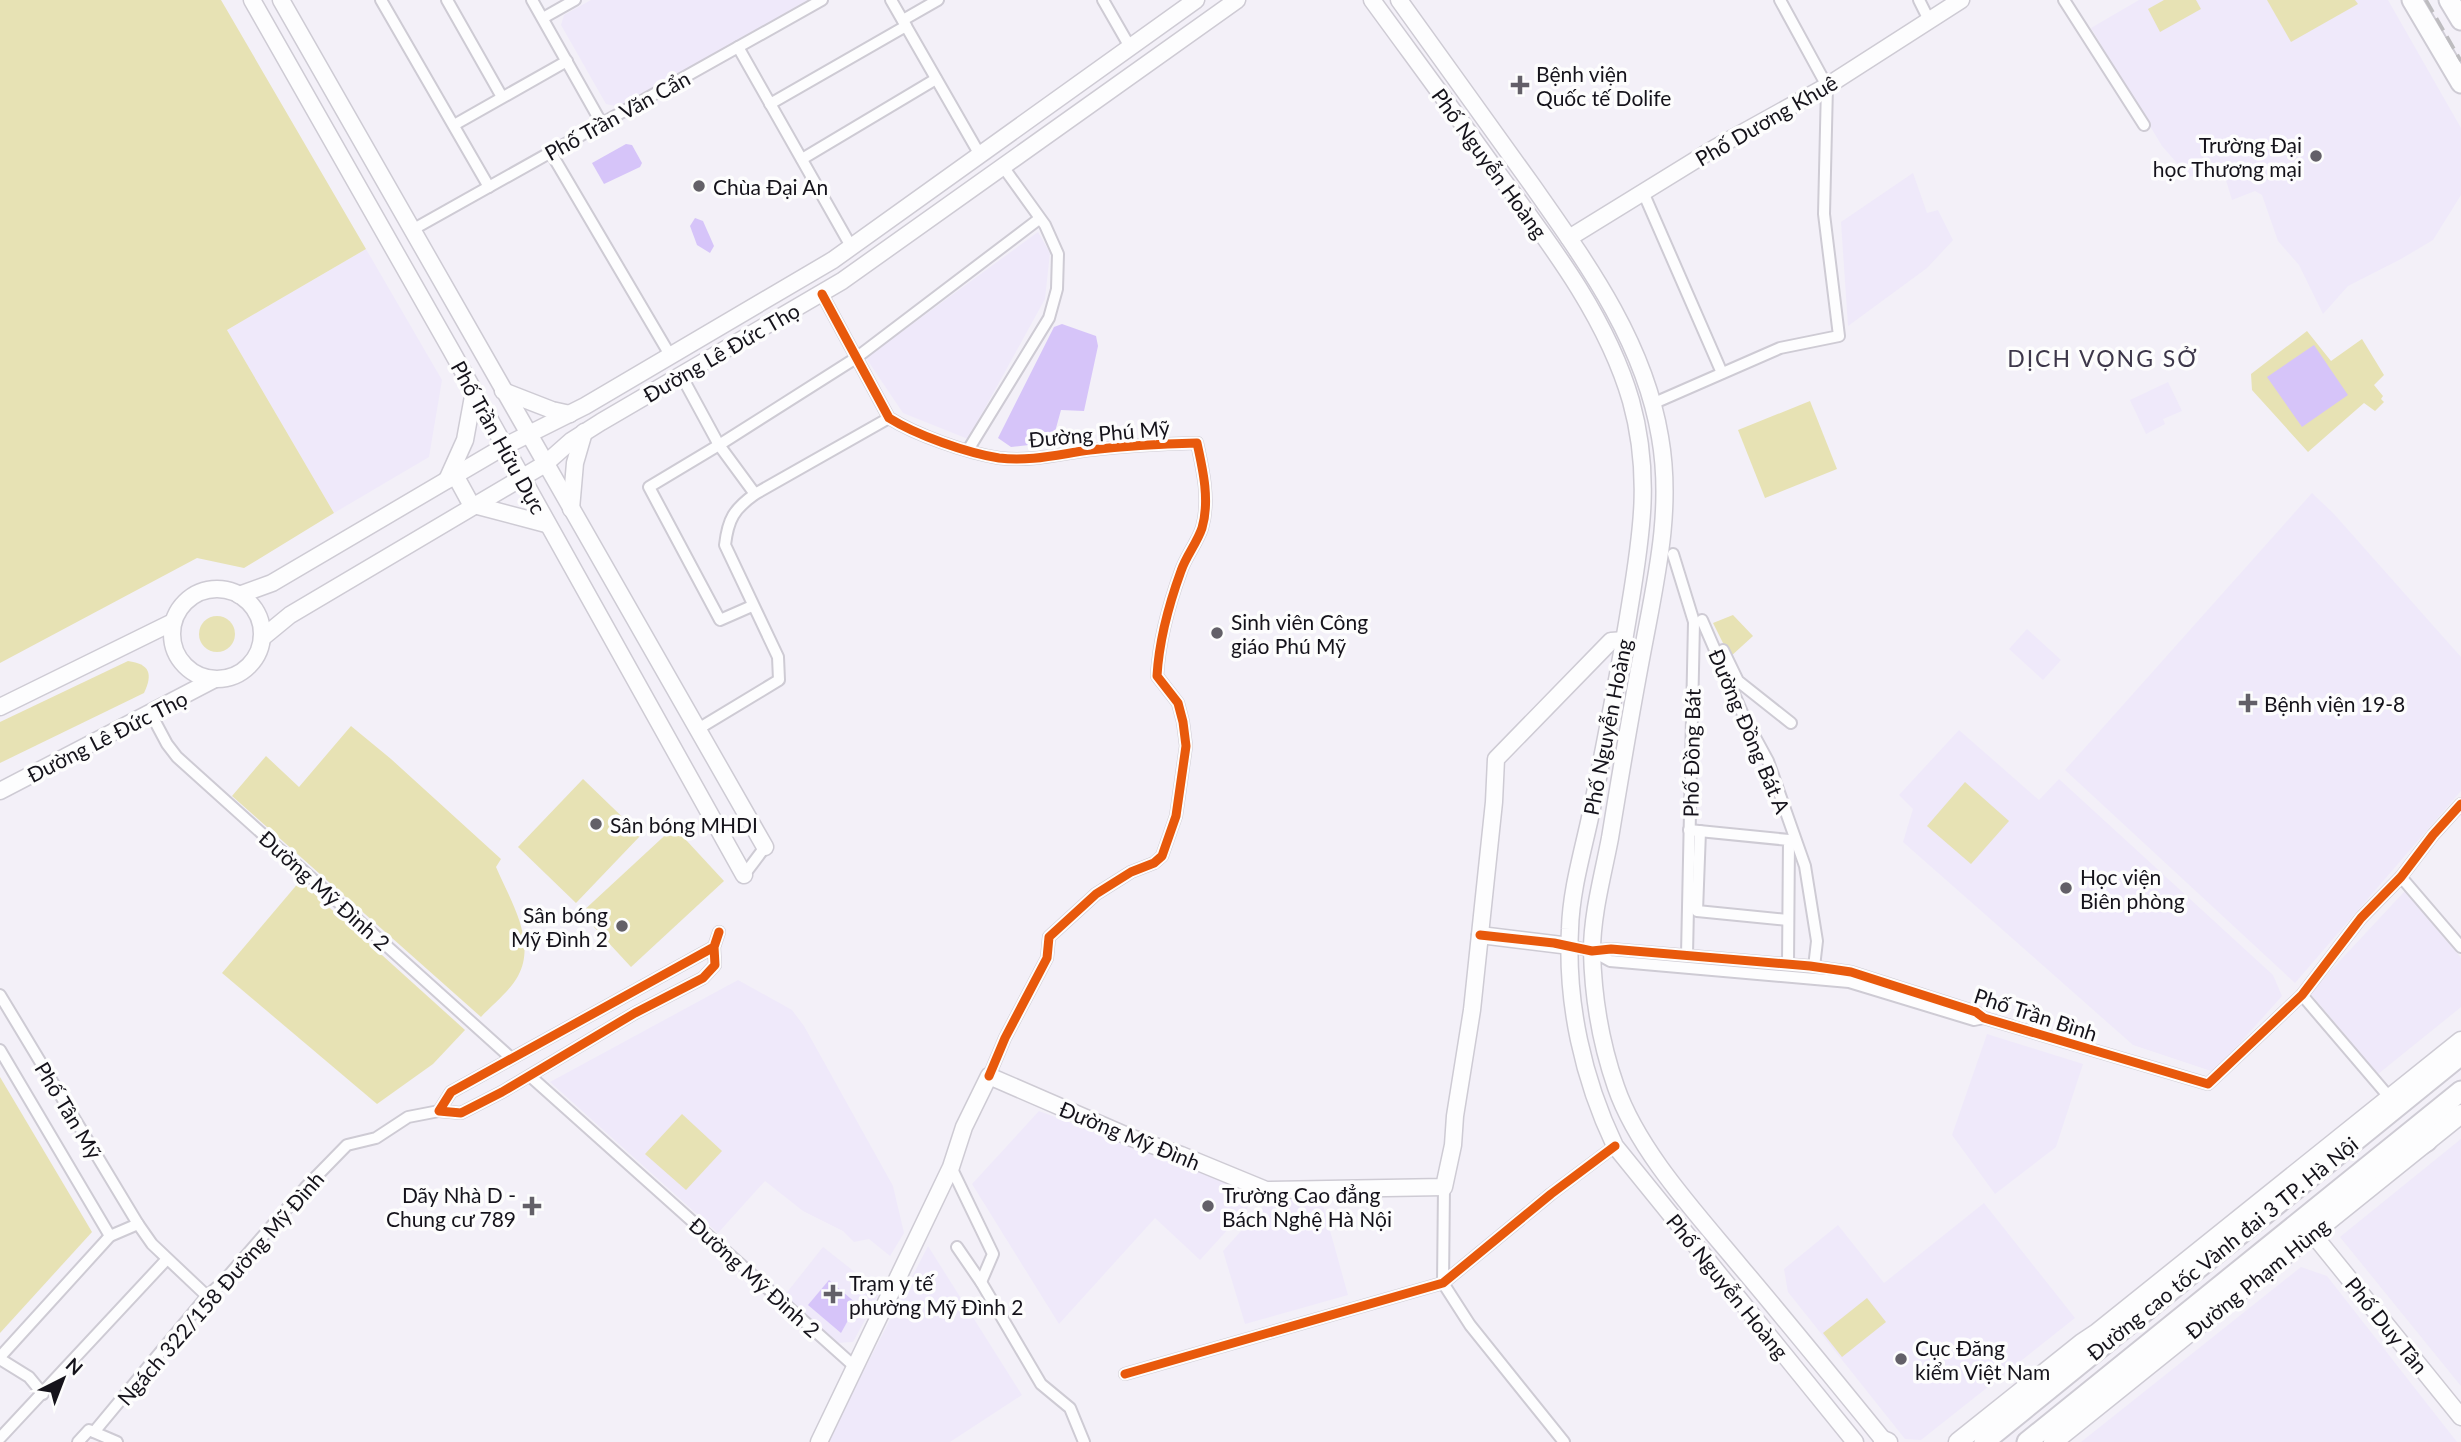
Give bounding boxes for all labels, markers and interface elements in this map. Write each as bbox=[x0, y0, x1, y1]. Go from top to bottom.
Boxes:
place label: Bệnh viện Quốc tế Dolife bbox=[1536, 61, 1671, 110]
street label: Phố Trần Văn Cẩn bbox=[540, 65, 694, 165]
street label: Phố Dương Khuê bbox=[1691, 69, 1841, 171]
marker: Bệnh viện Quốc tế Dolife bbox=[1510, 75, 1530, 95]
street label: Phố Nguyễn Hoàng bbox=[1427, 83, 1553, 243]
place label: Trường Đại học Thương mại bbox=[2153, 132, 2302, 181]
marker: Trường Đại học Thương mại bbox=[2308, 148, 2324, 164]
place label: Chùa Đại An bbox=[713, 174, 828, 199]
marker: Chùa Đại An bbox=[691, 178, 707, 194]
street label: Đường Lê Đức Thọ bbox=[638, 297, 804, 407]
district label: DỊCH VỌNG SỞ bbox=[2007, 344, 2199, 372]
street label: Phố Trần Hữu Dực bbox=[447, 356, 551, 518]
street label: Đường Phú Mỹ bbox=[1027, 414, 1171, 452]
place label: Sinh viên Công giáo Phú Mỹ bbox=[1231, 609, 1368, 658]
marker: Sinh viên Công giáo Phú Mỹ bbox=[1209, 625, 1225, 641]
street label: Phố Nguyễn Hoàng bbox=[1578, 637, 1636, 817]
street label: Đường Đồng Bát A bbox=[1704, 645, 1796, 818]
street label: Đường Lê Đức Thọ bbox=[23, 685, 191, 787]
street label: Phố Đồng Bát bbox=[1677, 688, 1705, 818]
place label: Bệnh viện 19-8 bbox=[2264, 691, 2405, 716]
marker: Bệnh viện 19-8 bbox=[2238, 693, 2258, 713]
place label: Sân bóng MHDI bbox=[610, 812, 758, 837]
marker: Sân bóng MHDI bbox=[588, 816, 604, 832]
street label: Đường Mỹ Đình 2 bbox=[255, 825, 395, 955]
place label: Học viện Biên phòng bbox=[2080, 864, 2185, 913]
marker: Học viện Biên phòng bbox=[2058, 880, 2074, 896]
place label: Sân bóng Mỹ Đình 2 bbox=[511, 902, 608, 951]
marker: Sân bóng Mỹ Đình 2 bbox=[614, 918, 630, 934]
street label: Phố Trần Bình bbox=[1971, 982, 2101, 1046]
street label: Phố Tân Mỹ bbox=[30, 1057, 108, 1163]
street label: Đường Mỹ Đình bbox=[1056, 1095, 1204, 1175]
street label: Đường cao tốc Vành đai 3 TP. Hà Nội bbox=[2082, 1131, 2362, 1365]
street label: Ngách 322/158 Đường Mỹ Đình bbox=[112, 1166, 328, 1410]
place label: Dãy Nhà D - Chung cư 789 bbox=[386, 1182, 516, 1231]
place label: Trường Cao đẳng Bách Nghệ Hà Nội bbox=[1222, 1182, 1392, 1231]
marker: Dãy Nhà D - Chung cư 789 bbox=[522, 1196, 542, 1216]
marker: Trường Cao đẳng Bách Nghệ Hà Nội bbox=[1200, 1198, 1216, 1214]
street label: Phố Nguyễn Hoàng bbox=[1662, 1208, 1794, 1364]
street label: Đường Mỹ Đình 2 bbox=[685, 1212, 825, 1342]
street label: Đường Phạm Hùng bbox=[2180, 1212, 2334, 1344]
place label: Trạm y tế phường Mỹ Đình 2 bbox=[849, 1270, 1023, 1319]
street label: Phố Duy Tân bbox=[2341, 1272, 2433, 1378]
marker: Trạm y tế phường Mỹ Đình 2 bbox=[823, 1284, 843, 1304]
place label: Cục Đăng kiểm Việt Nam bbox=[1915, 1335, 2050, 1384]
north arrow bbox=[28, 1344, 98, 1414]
marker: Cục Đăng kiểm Việt Nam bbox=[1893, 1351, 1909, 1367]
text: N bbox=[62, 1353, 88, 1379]

